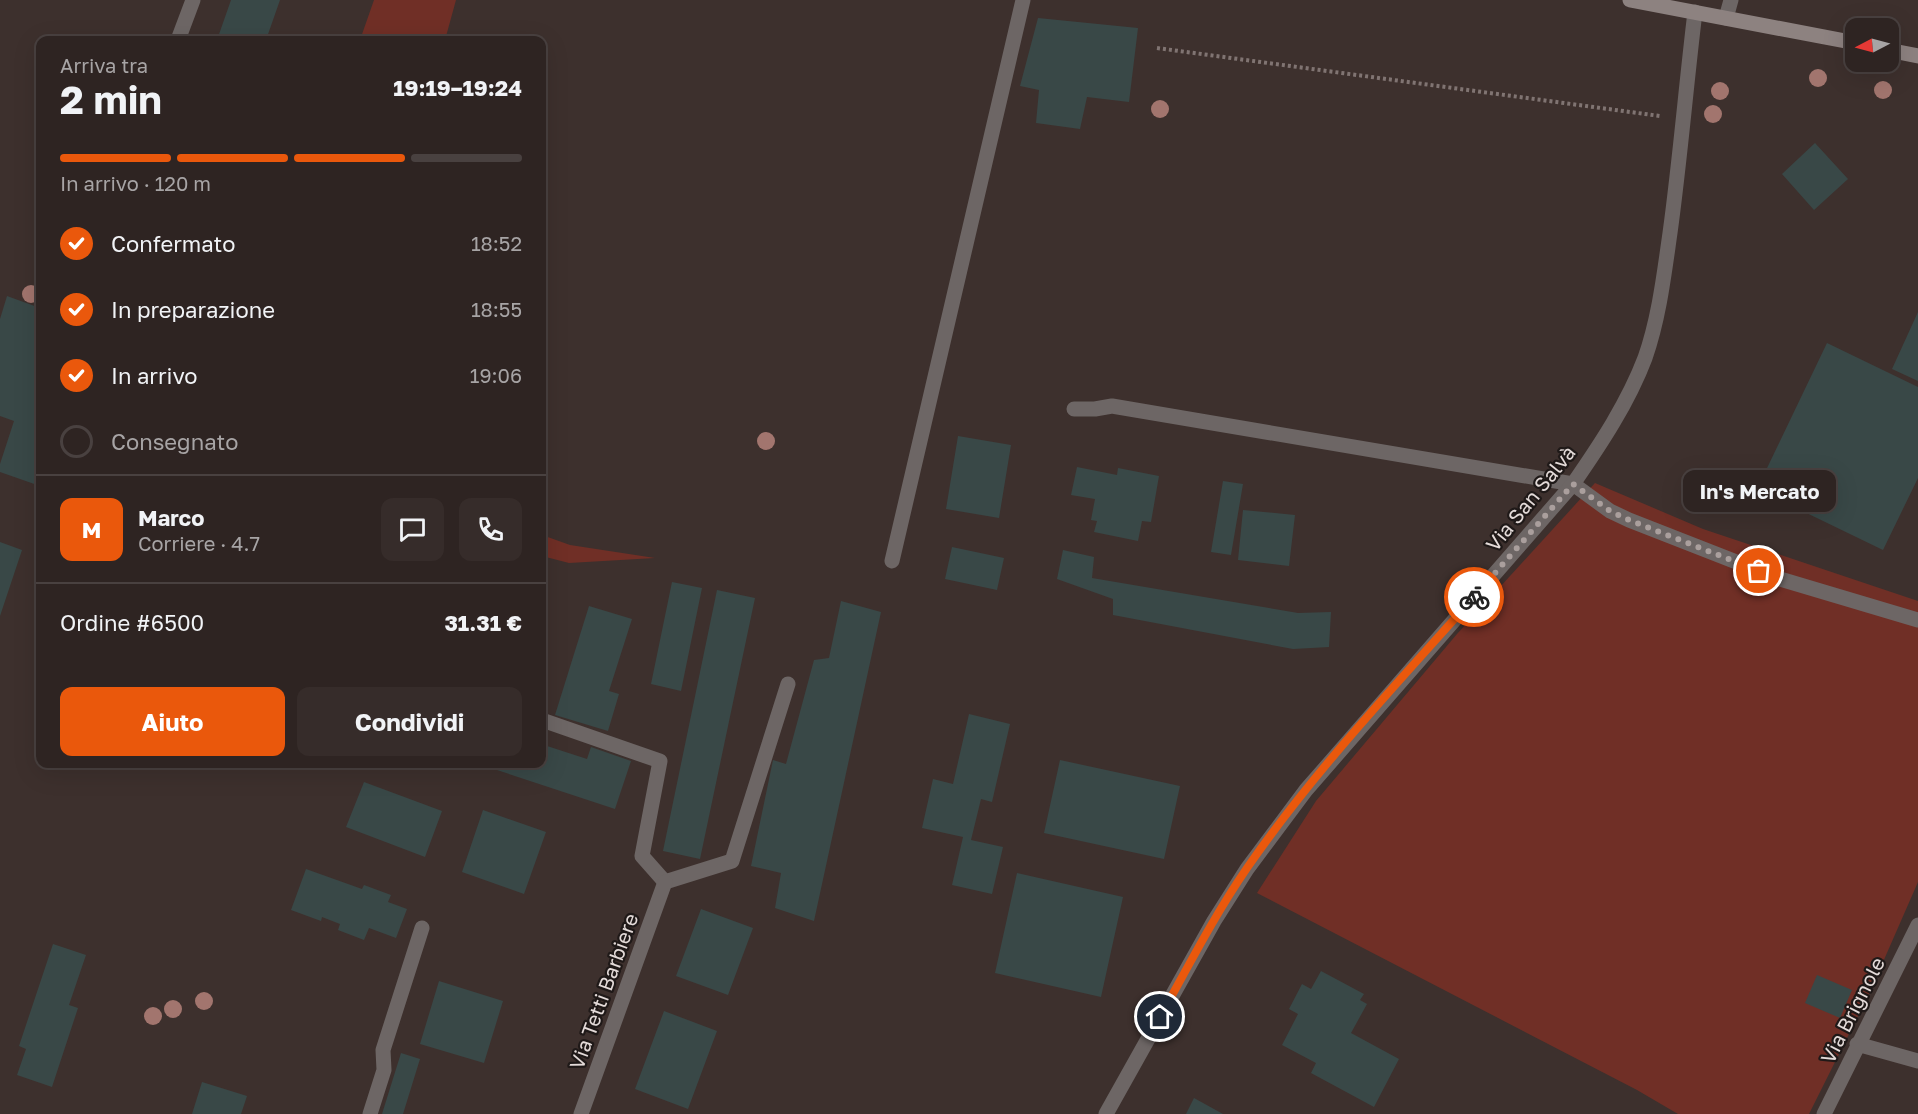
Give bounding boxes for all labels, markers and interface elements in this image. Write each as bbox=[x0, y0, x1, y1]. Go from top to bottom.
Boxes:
north arrow bbox=[1845, 18, 1899, 72]
map controls bbox=[1845, 18, 1899, 72]
text: Arriva tra bbox=[60, 53, 148, 77]
text: 19:19–19:24 bbox=[393, 74, 522, 101]
text: 2 min bbox=[60, 76, 162, 123]
text: In arrivo · 120 m bbox=[60, 171, 211, 195]
icon: check bbox=[60, 227, 93, 260]
text: Confermato bbox=[111, 230, 236, 257]
text: 18:52 bbox=[471, 231, 522, 255]
icon: check bbox=[60, 293, 93, 326]
text: In preparazione bbox=[111, 296, 275, 323]
text: 18:55 bbox=[471, 297, 522, 321]
icon: check bbox=[60, 359, 93, 392]
text: In arrivo bbox=[111, 362, 198, 389]
text: 19:06 bbox=[470, 363, 522, 387]
text: Consegnato bbox=[111, 428, 238, 455]
street label: Via San Salvà bbox=[1480, 440, 1580, 556]
callout: In's Mercato bbox=[1682, 469, 1836, 511]
text: In's Mercato bbox=[1700, 479, 1819, 503]
button: chat bbox=[381, 498, 444, 561]
button: phone bbox=[459, 498, 522, 561]
text: Marco bbox=[138, 504, 204, 531]
text: M bbox=[82, 516, 101, 543]
text: Corriere · 4.7 bbox=[138, 531, 260, 555]
pin bbox=[1733, 545, 1784, 596]
icon: bag bbox=[1742, 554, 1775, 587]
courier bbox=[1444, 567, 1504, 627]
icon: bike bbox=[1458, 581, 1491, 614]
text: Ordine #6500 bbox=[60, 609, 204, 636]
text: 31.31 € bbox=[444, 609, 522, 636]
button: Aiuto bbox=[60, 687, 285, 756]
button: Condividi bbox=[297, 687, 522, 756]
street label: Via Tetti Barbiere bbox=[564, 910, 642, 1072]
street label: Via Brignole bbox=[1815, 953, 1889, 1067]
pin bbox=[1134, 991, 1185, 1042]
icon: home bbox=[1143, 1000, 1176, 1033]

